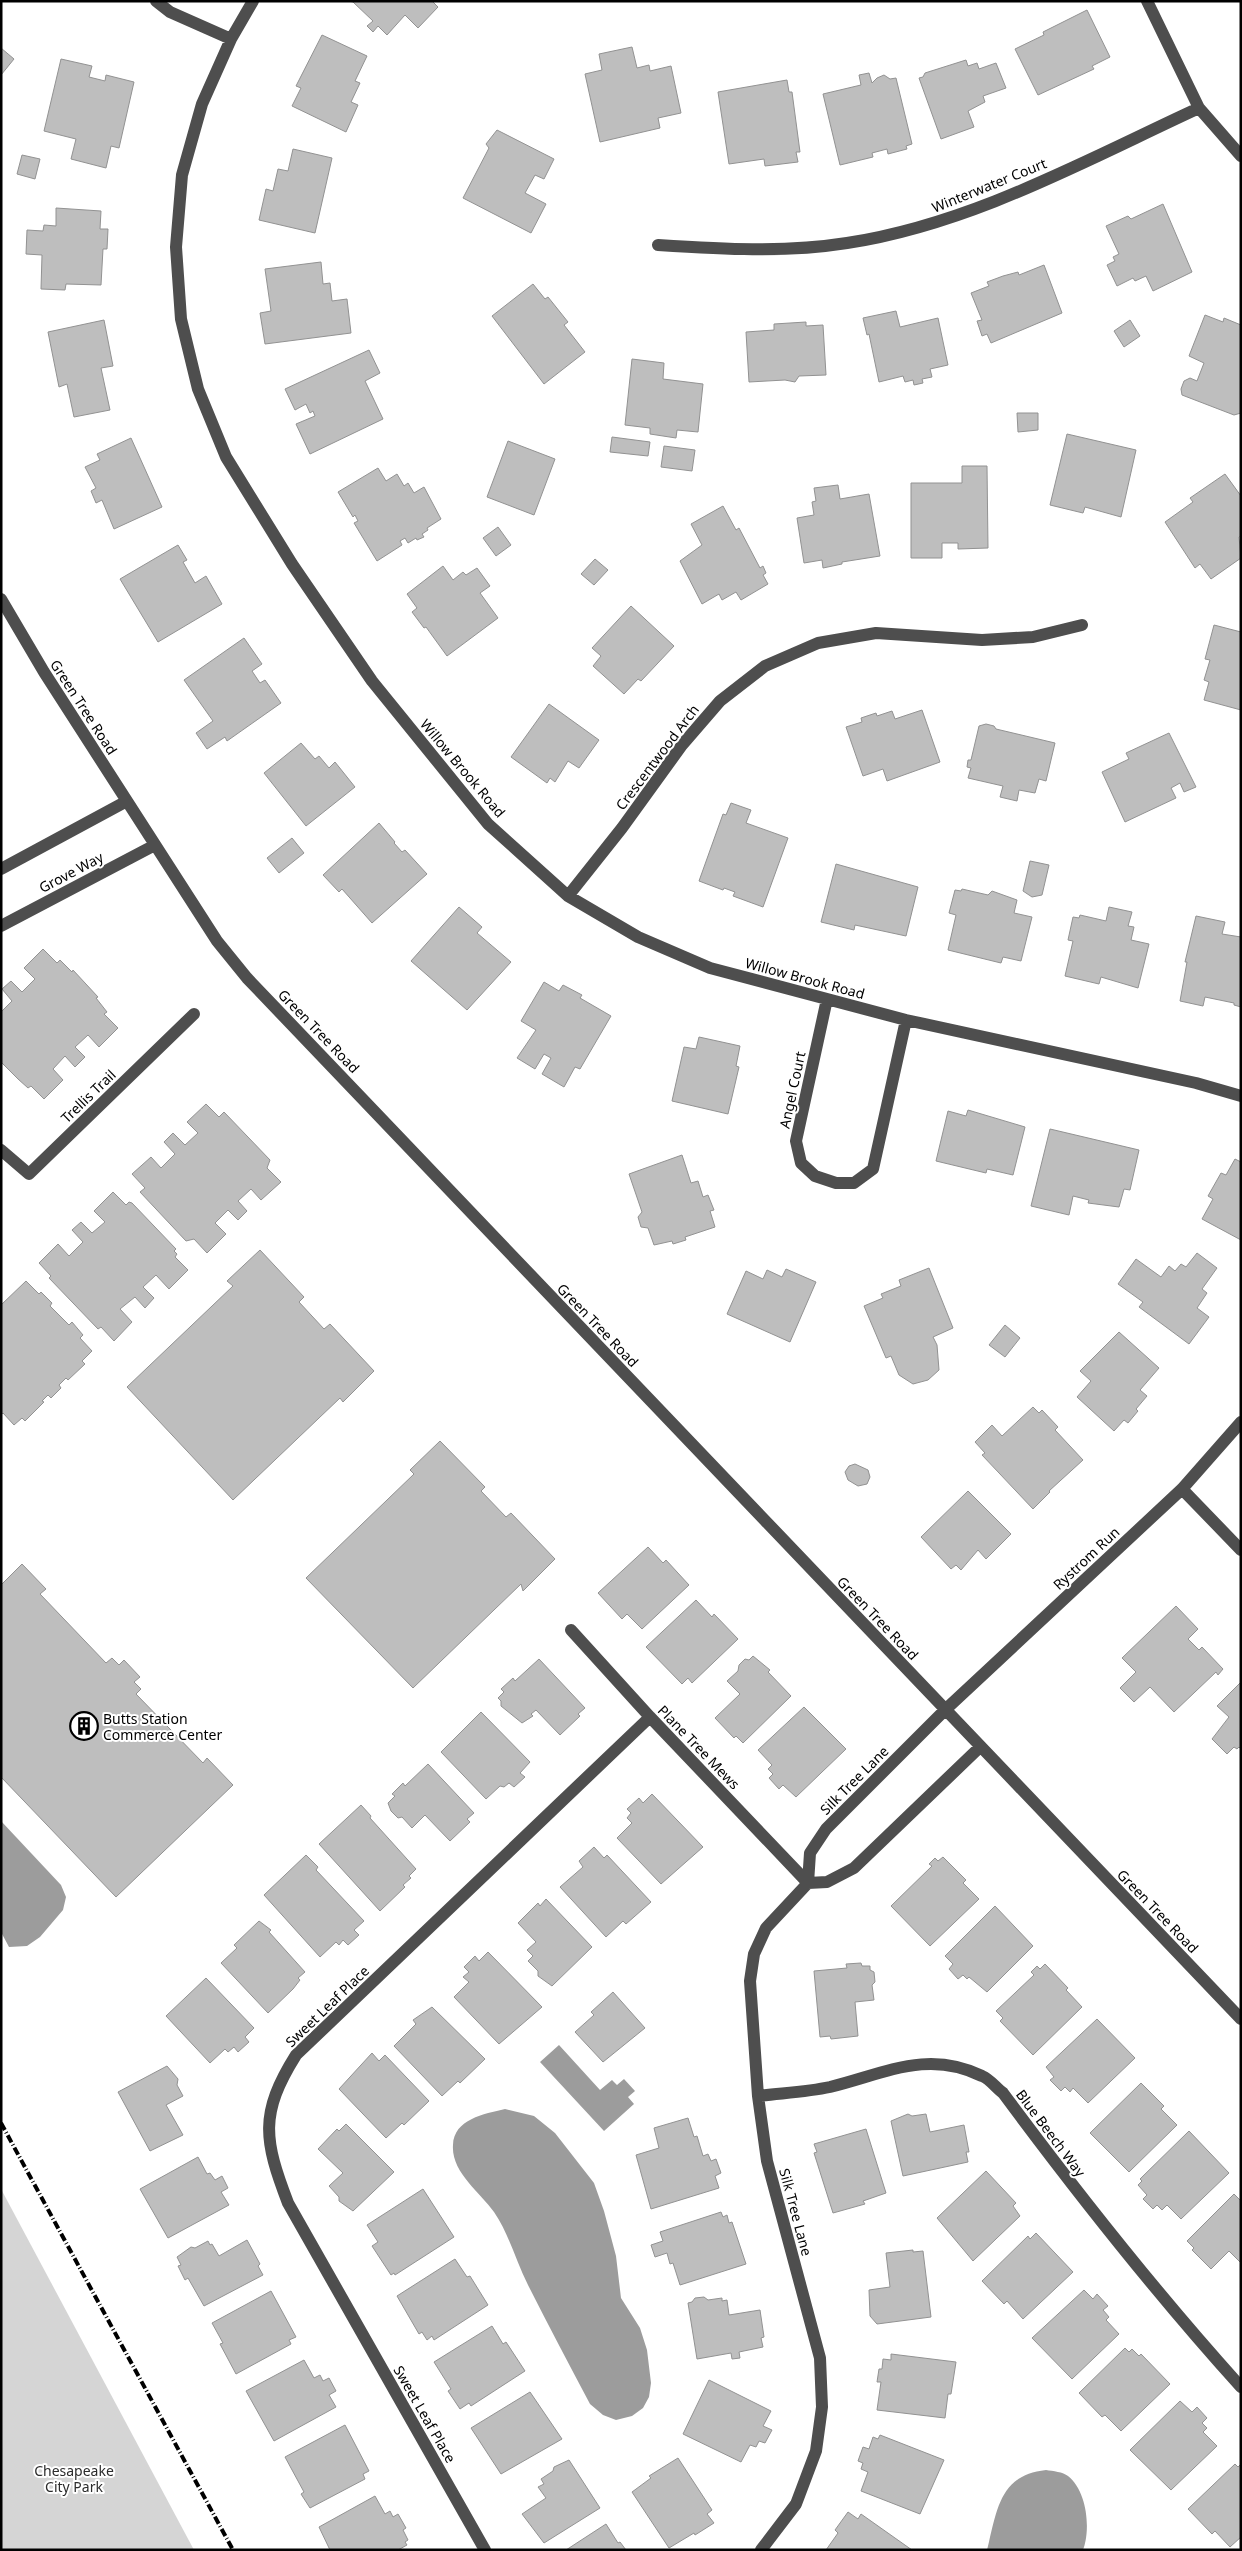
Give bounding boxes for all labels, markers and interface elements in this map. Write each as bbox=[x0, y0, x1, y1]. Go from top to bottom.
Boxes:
street label: Winterwater Court bbox=[929, 153, 1049, 217]
street label: Green Tree Road bbox=[46, 656, 122, 758]
street label: Crescentwood Arch bbox=[611, 700, 703, 814]
street label: Willow Brook Road bbox=[416, 715, 510, 821]
street label: Grove Way bbox=[36, 847, 107, 897]
street label: Willow Brook Road bbox=[743, 953, 867, 1003]
street label: Green Tree Road bbox=[274, 985, 364, 1077]
street label: Angel Court bbox=[775, 1050, 809, 1130]
street label: Trellis Trail bbox=[56, 1065, 120, 1127]
street label: Green Tree Road bbox=[553, 1279, 643, 1371]
street label: Rystrom Run bbox=[1049, 1522, 1123, 1594]
street label: Green Tree Road bbox=[833, 1572, 923, 1664]
street label: Plane Tree Mews bbox=[654, 1701, 744, 1793]
place label: Butts Station Commerce Center bbox=[103, 1709, 222, 1744]
building icon: Butts Station Commerce Center bbox=[69, 1711, 99, 1741]
street label: Silk Tree Lane bbox=[816, 1741, 893, 1818]
street label: Green Tree Road bbox=[1113, 1865, 1203, 1957]
street label: Sweet Leaf Place bbox=[281, 1961, 373, 2051]
street label: Blue Beech Way bbox=[1012, 2086, 1091, 2181]
street label: Silk Tree Lane bbox=[775, 2166, 817, 2258]
street label: Sweet Leaf Place bbox=[389, 2362, 461, 2466]
park label: Chesapeake City Park bbox=[34, 2461, 114, 2496]

